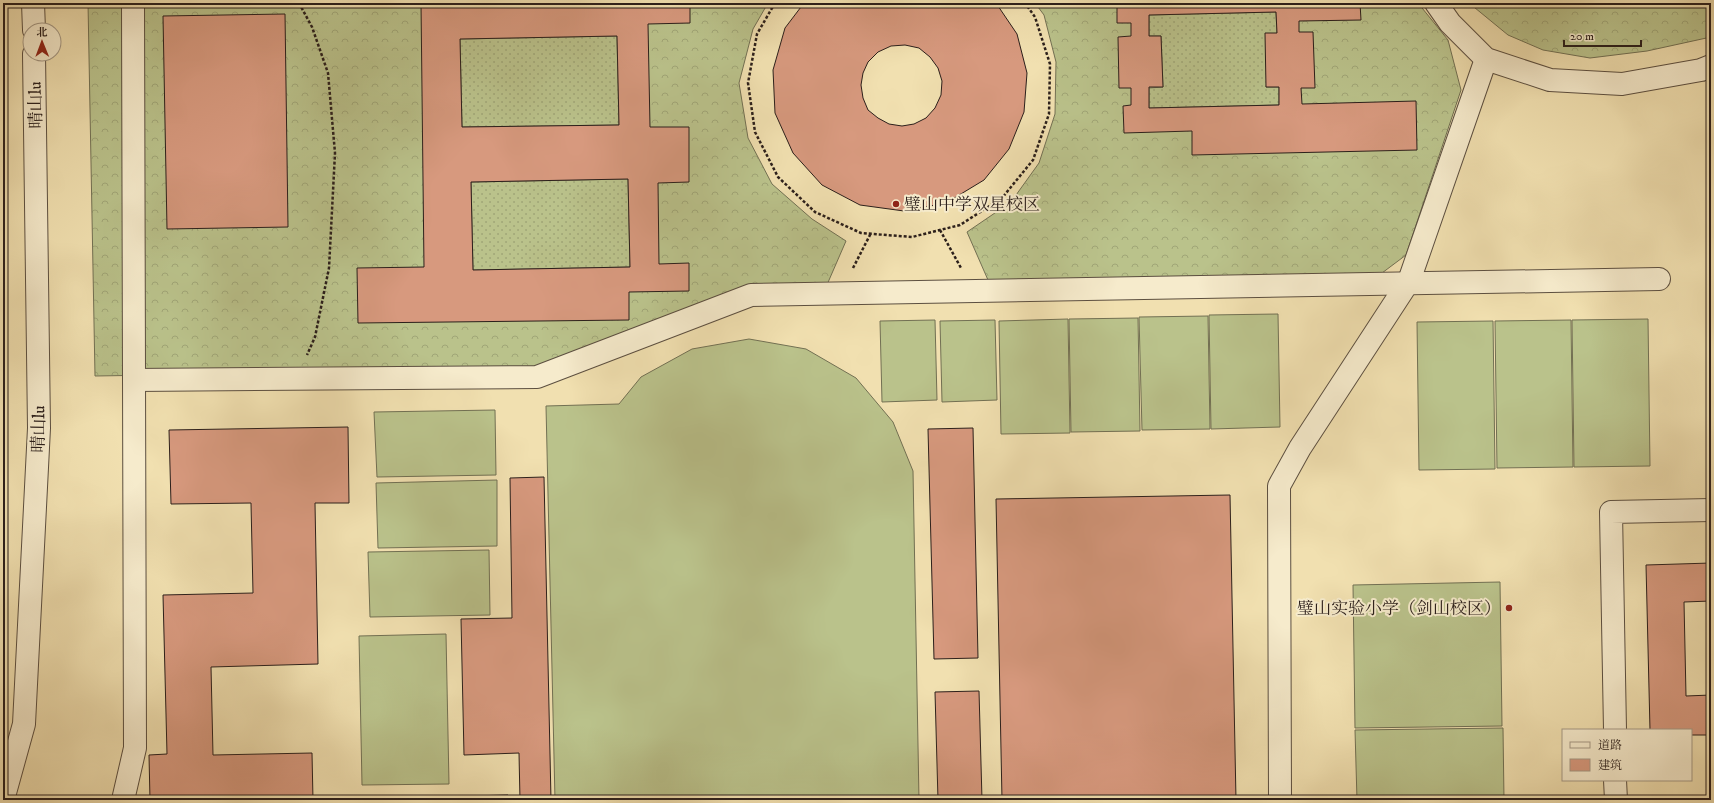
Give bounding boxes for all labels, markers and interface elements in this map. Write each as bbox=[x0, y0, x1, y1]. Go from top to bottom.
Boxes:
north arrow bbox=[22, 22, 62, 62]
scale bar bbox=[1564, 22, 1641, 48]
text: 北 bbox=[36, 26, 47, 40]
text: 20 m bbox=[1570, 29, 1594, 44]
street label: 晴山lu bbox=[25, 81, 47, 129]
place label: 璧山中学双星校区 bbox=[904, 194, 1040, 216]
marker: 璧山中学双星校区 bbox=[891, 199, 901, 209]
street label: 晴山lu bbox=[28, 405, 50, 453]
place label: 璧山实验小学（剑山校区） bbox=[1297, 598, 1501, 620]
marker: 璧山实验小学（剑山校区） bbox=[1504, 603, 1514, 613]
legend bbox=[1562, 729, 1692, 781]
text: 道路 bbox=[1598, 738, 1622, 753]
text: 建筑 bbox=[1598, 758, 1622, 773]

